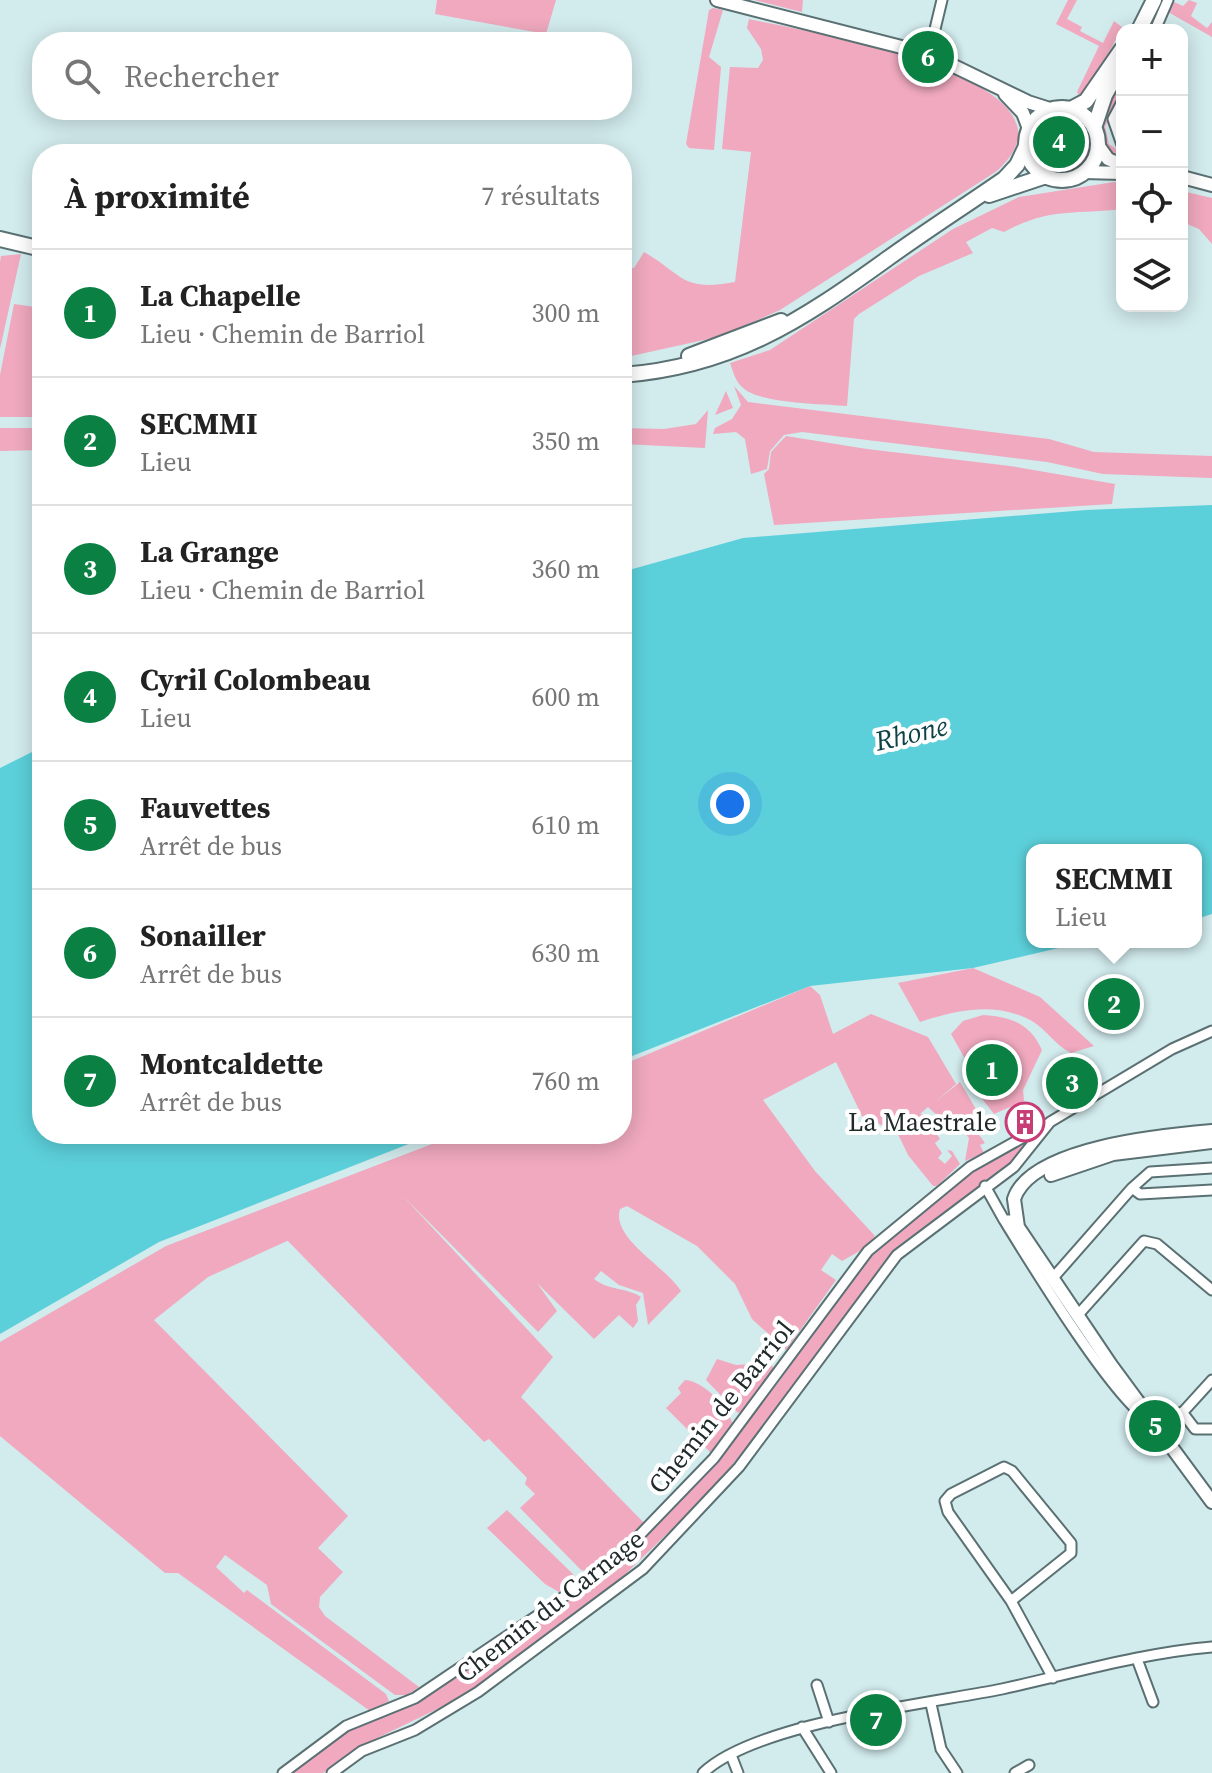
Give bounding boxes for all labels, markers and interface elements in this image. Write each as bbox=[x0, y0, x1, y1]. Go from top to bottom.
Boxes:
map controls bbox=[1116, 24, 1188, 312]
button: + bbox=[1116, 24, 1188, 96]
pin: 6 bbox=[902, 27, 954, 87]
search box bbox=[32, 32, 632, 120]
icon: search bbox=[60, 54, 104, 98]
text: Rechercher bbox=[124, 56, 279, 97]
button: − bbox=[1116, 96, 1188, 168]
pin: 4 bbox=[1033, 112, 1085, 172]
button: locate bbox=[1116, 168, 1188, 240]
text: À proximité bbox=[64, 173, 250, 219]
text: 7 résultats bbox=[481, 178, 600, 214]
button: layers bbox=[1116, 240, 1188, 312]
text: La Chapelle bbox=[140, 275, 301, 316]
text: 1 bbox=[83, 295, 97, 331]
text: 300 m bbox=[532, 295, 600, 331]
text: Lieu · Chemin de Barriol bbox=[140, 316, 425, 352]
text: SECMMI bbox=[140, 403, 258, 444]
text: 2 bbox=[83, 423, 97, 459]
text: 350 m bbox=[532, 423, 600, 459]
text: Lieu bbox=[140, 444, 192, 480]
text: La Grange bbox=[140, 531, 279, 572]
text: 3 bbox=[83, 551, 97, 587]
text: 360 m bbox=[532, 551, 600, 587]
text: Lieu · Chemin de Barriol bbox=[140, 572, 425, 608]
text: Cyril Colombeau bbox=[140, 659, 371, 700]
text: 4 bbox=[83, 679, 97, 715]
text: 600 m bbox=[532, 679, 600, 715]
text: Lieu bbox=[140, 700, 192, 736]
water label: Rhone bbox=[870, 706, 952, 760]
your location bbox=[710, 784, 750, 824]
text: Fauvettes bbox=[140, 787, 270, 828]
text: 5 bbox=[83, 807, 97, 843]
text: 610 m bbox=[532, 807, 600, 843]
text: Arrêt de bus bbox=[140, 828, 282, 864]
popup bbox=[1026, 844, 1202, 948]
text: SECMMI bbox=[1055, 858, 1173, 899]
text: Lieu bbox=[1055, 899, 1107, 935]
text: Sonailler bbox=[140, 915, 266, 956]
text: 6 bbox=[83, 935, 97, 971]
text: 630 m bbox=[532, 935, 600, 971]
text: Arrêt de bus bbox=[140, 956, 282, 992]
pin: 2 bbox=[1088, 974, 1140, 1034]
pin: 1 bbox=[966, 1040, 1018, 1100]
text: Montcaldette bbox=[140, 1043, 323, 1084]
pin: 3 bbox=[1046, 1053, 1098, 1113]
text: 7 bbox=[83, 1063, 97, 1099]
text: 760 m bbox=[532, 1063, 600, 1099]
text: Arrêt de bus bbox=[140, 1084, 282, 1120]
building icon: La Maestrale bbox=[1004, 1101, 1046, 1143]
place label: La Maestrale bbox=[848, 1104, 997, 1140]
street label: Chemin de Barriol bbox=[640, 1313, 802, 1501]
pin: 5 bbox=[1129, 1396, 1181, 1456]
street label: Chemin du Carnage bbox=[448, 1521, 652, 1691]
pin: 7 bbox=[850, 1690, 902, 1750]

